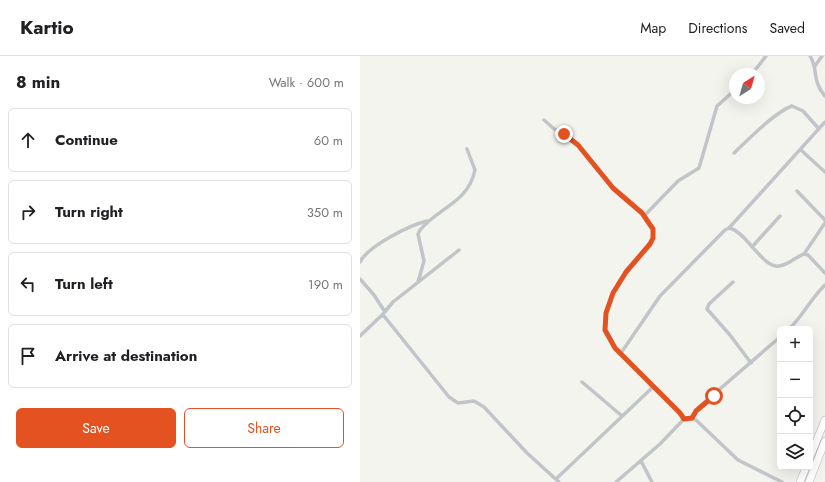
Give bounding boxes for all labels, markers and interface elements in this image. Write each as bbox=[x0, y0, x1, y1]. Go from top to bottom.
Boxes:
text: Kartio bbox=[20, 14, 74, 41]
text: Map bbox=[640, 18, 666, 38]
text: Directions bbox=[688, 18, 748, 38]
text: Saved bbox=[770, 18, 805, 38]
north arrow bbox=[729, 68, 765, 104]
text: 8 min bbox=[16, 70, 60, 94]
text: Walk · 600 m bbox=[269, 73, 344, 92]
route end bbox=[555, 125, 573, 143]
icon: ahead bbox=[17, 129, 39, 151]
text: Continue bbox=[55, 129, 118, 151]
text: 60 m bbox=[314, 131, 343, 150]
icon: right bbox=[17, 201, 39, 223]
text: Turn right bbox=[55, 201, 123, 223]
text: 350 m bbox=[307, 203, 343, 222]
icon: left bbox=[17, 273, 39, 295]
text: Turn left bbox=[55, 273, 113, 295]
text: 190 m bbox=[308, 275, 343, 294]
map controls bbox=[777, 326, 813, 470]
button: + bbox=[777, 326, 813, 362]
icon: arrive bbox=[17, 345, 39, 367]
text: Arrive at destination bbox=[55, 345, 197, 367]
button: − bbox=[777, 362, 813, 398]
route start bbox=[705, 387, 723, 405]
button: locate bbox=[777, 398, 813, 434]
button: Save bbox=[16, 408, 176, 448]
button: Share bbox=[184, 408, 344, 448]
button: layers bbox=[777, 434, 813, 470]

